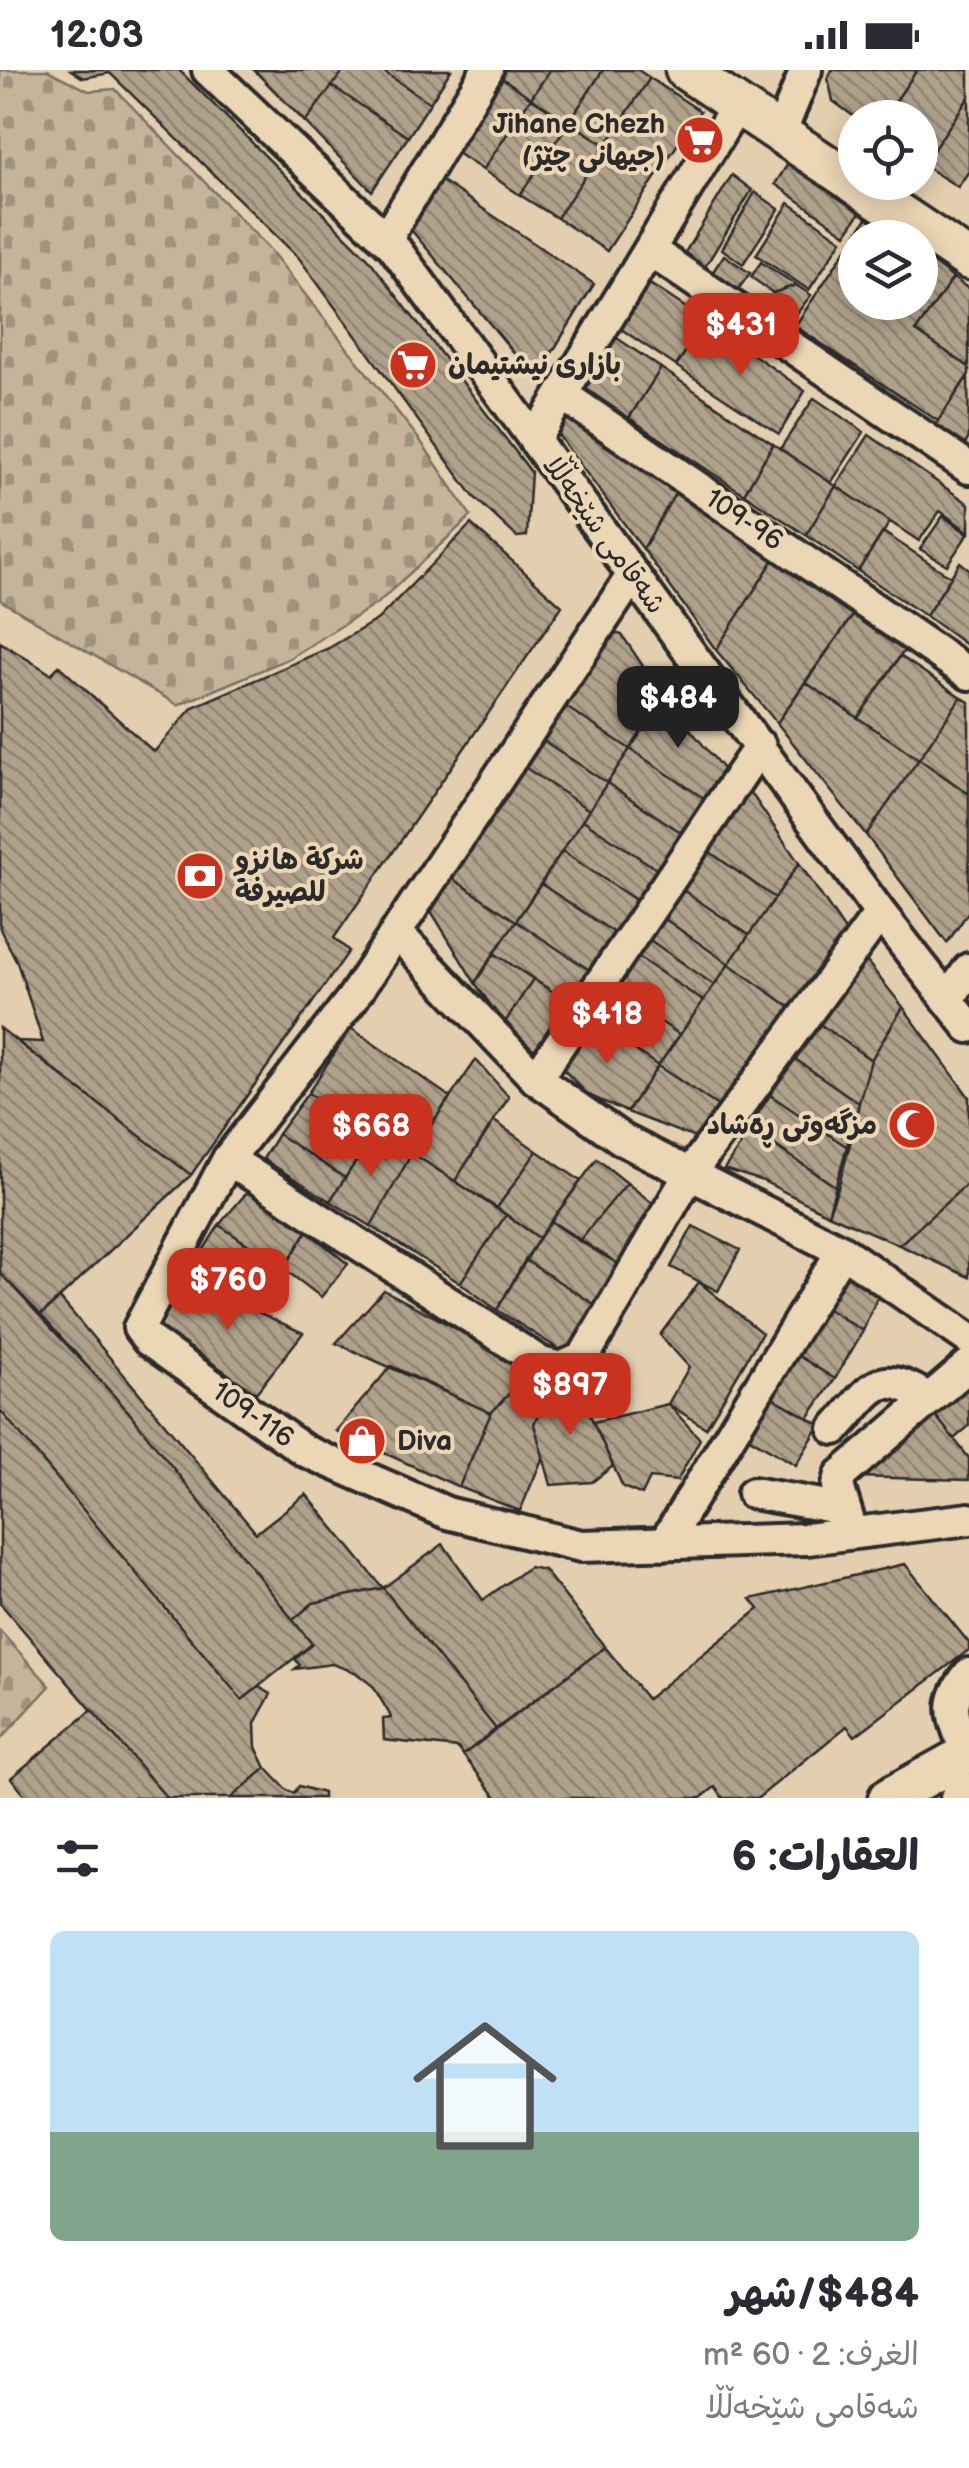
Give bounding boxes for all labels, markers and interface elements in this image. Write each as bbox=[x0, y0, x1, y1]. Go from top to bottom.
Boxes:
text: 12:03 bbox=[50, 13, 144, 58]
map controls bbox=[838, 100, 938, 320]
button: locate bbox=[838, 100, 938, 200]
place label: Jihane Chezh (جیهانی چێژ) bbox=[493, 108, 665, 174]
supermarket icon: Jihane Chezh (جیهانی چێژ) bbox=[674, 114, 726, 166]
button: layers bbox=[838, 220, 938, 320]
pin: $431 bbox=[682, 293, 800, 378]
text: $431 bbox=[705, 306, 777, 345]
supermarket icon: بازاری نیشتیمان bbox=[387, 339, 439, 391]
place label: بازاری نیشتیمان bbox=[448, 349, 621, 382]
street label: شەقامی شێخەڵڵا bbox=[536, 446, 677, 621]
street label: 109-96 bbox=[699, 482, 789, 558]
pin: $484 bbox=[619, 666, 737, 751]
text: $484 bbox=[639, 679, 717, 718]
place label: شركة هانزو للصيرفة bbox=[233, 844, 364, 909]
bank icon: شركة هانزو للصيرفة bbox=[174, 850, 226, 902]
pin: $418 bbox=[548, 982, 666, 1067]
text: $418 bbox=[571, 995, 643, 1034]
pin: $668 bbox=[312, 1094, 430, 1179]
mosque icon: مزگەوتی ڕەشاد bbox=[886, 1099, 938, 1151]
text: $668 bbox=[331, 1107, 411, 1146]
place label: مزگەوتی ڕەشاد bbox=[707, 1107, 877, 1148]
pin: $760 bbox=[169, 1248, 287, 1333]
text: $760 bbox=[189, 1261, 267, 1300]
pin: $897 bbox=[511, 1353, 629, 1438]
text: $897 bbox=[532, 1366, 608, 1405]
street label: 109-116 bbox=[206, 1375, 300, 1455]
shop icon: Diva bbox=[336, 1415, 388, 1467]
place label: Diva bbox=[397, 1425, 452, 1458]
icon: filters bbox=[50, 1831, 105, 1886]
text: العقارات: 6 bbox=[731, 1832, 919, 1883]
icon: home bbox=[395, 1996, 575, 2176]
text: $484/شهر bbox=[727, 2269, 919, 2320]
text: الغرف: 2 · 60 m² bbox=[703, 2336, 919, 2375]
text: شەقامی شێخەڵڵا bbox=[705, 2389, 919, 2428]

